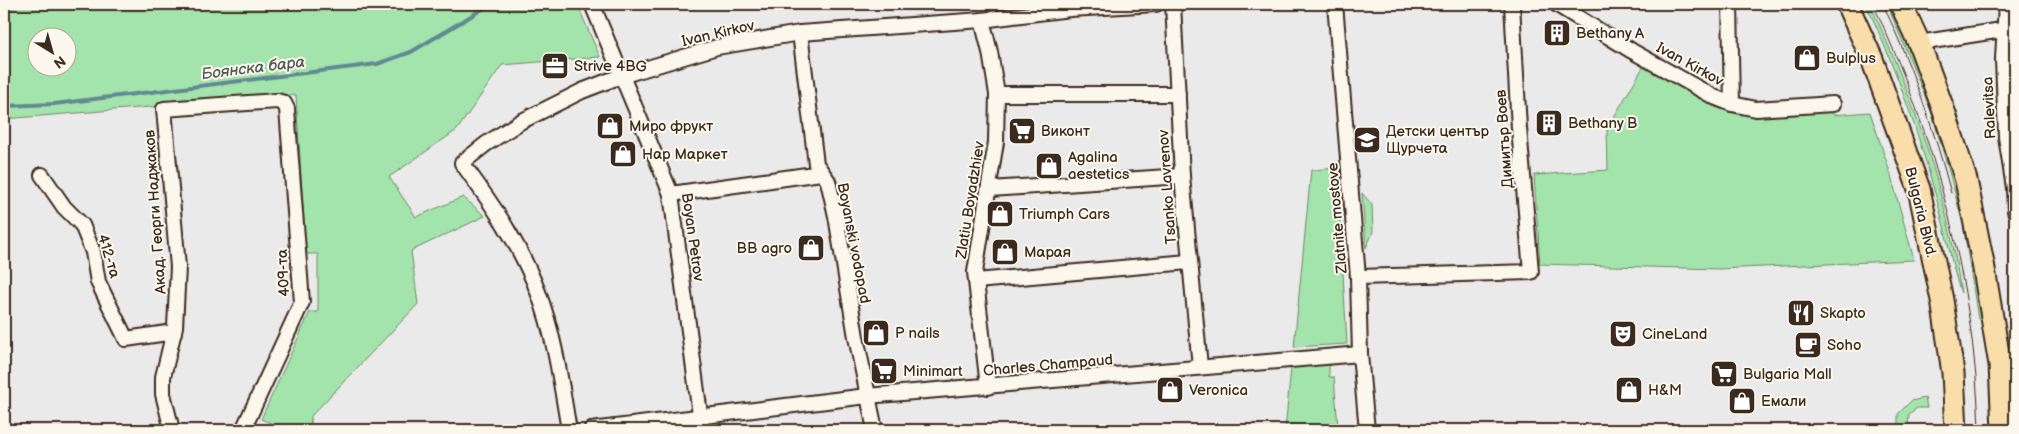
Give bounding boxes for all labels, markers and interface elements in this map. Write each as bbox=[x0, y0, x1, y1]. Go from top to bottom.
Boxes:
street label: Ivan Kirkov bbox=[680, 16, 757, 51]
building icon: Bethany A bbox=[1542, 18, 1572, 48]
place label: Bethany A bbox=[1576, 24, 1645, 43]
north arrow bbox=[28, 28, 78, 78]
street label: Ivan Kirkov bbox=[1653, 38, 1727, 91]
shop icon: Bulplus bbox=[1792, 43, 1822, 73]
place label: Bulplus bbox=[1826, 49, 1876, 68]
office icon: Strive 4BG bbox=[540, 51, 570, 81]
text: N bbox=[50, 52, 69, 72]
water label: Боянска бара bbox=[200, 53, 306, 84]
place label: Strive 4BG bbox=[574, 57, 647, 76]
street label: Ralevitsa bbox=[1978, 76, 2001, 140]
street label: Димитър Воев bbox=[1492, 89, 1517, 189]
building icon: Bethany B bbox=[1534, 108, 1564, 138]
shop icon: Миро фрукт bbox=[595, 111, 625, 141]
place label: Bethany B bbox=[1568, 114, 1637, 133]
supermarket icon: Виконт bbox=[1007, 116, 1037, 146]
place label: Миро фрукт bbox=[629, 117, 713, 136]
place label: Виконт bbox=[1041, 122, 1090, 141]
place label: Детски център Щурчета bbox=[1386, 122, 1490, 158]
school or university icon: Детски център Щурчета bbox=[1352, 125, 1382, 155]
street label: Tsanko Lavrenov bbox=[1154, 128, 1181, 245]
street label: Акад. Георги Наджаков bbox=[140, 129, 171, 296]
shop icon: Нар Маркет bbox=[608, 139, 638, 169]
street label: Zlatiu Boyadzhiev bbox=[952, 139, 989, 261]
place label: Нар Маркет bbox=[642, 145, 728, 164]
place label: Agalina aestetics bbox=[1068, 148, 1130, 184]
shop icon: Agalina aestetics bbox=[1034, 151, 1064, 181]
street label: Zlatnite mostove bbox=[1323, 162, 1352, 275]
street label: Bulgaria Blvd. bbox=[1900, 165, 1941, 259]
street label: Boyanski vodopad bbox=[832, 181, 875, 305]
street label: Boyan Petrov bbox=[677, 192, 708, 283]
shop icon: Triumph Cars bbox=[985, 199, 1015, 229]
place label: Triumph Cars bbox=[1019, 205, 1111, 224]
street label: 412-та bbox=[93, 232, 124, 280]
shop icon: BB agro bbox=[796, 233, 826, 263]
shop icon: Марая bbox=[990, 237, 1020, 267]
place label: BB agro bbox=[737, 239, 792, 258]
place label: Марая bbox=[1024, 243, 1071, 262]
street label: 409-та bbox=[273, 249, 294, 297]
restaurant icon: Skapto bbox=[1786, 298, 1816, 328]
place label: Skapto bbox=[1820, 304, 1866, 323]
shop icon: P nails bbox=[861, 318, 891, 348]
theatre icon: CineLand bbox=[1608, 319, 1638, 349]
place label: P nails bbox=[895, 324, 940, 343]
place label: CineLand bbox=[1642, 325, 1707, 344]
cafe icon: Soho bbox=[1793, 330, 1823, 360]
place label: Soho bbox=[1827, 336, 1861, 355]
street label: Charles Champaud bbox=[982, 350, 1114, 381]
supermarket icon: Minimart bbox=[869, 356, 899, 386]
supermarket icon: Bulgaria Mall bbox=[1709, 359, 1739, 389]
place label: Minimart bbox=[903, 362, 963, 381]
place label: Bulgaria Mall bbox=[1743, 365, 1832, 384]
shop icon: Veronica bbox=[1155, 375, 1185, 405]
shop icon: H&M bbox=[1614, 375, 1644, 405]
place label: Veronica bbox=[1189, 381, 1248, 400]
place label: H&M bbox=[1648, 381, 1682, 400]
shop icon: Емали bbox=[1727, 386, 1757, 416]
place label: Емали bbox=[1761, 392, 1806, 411]

